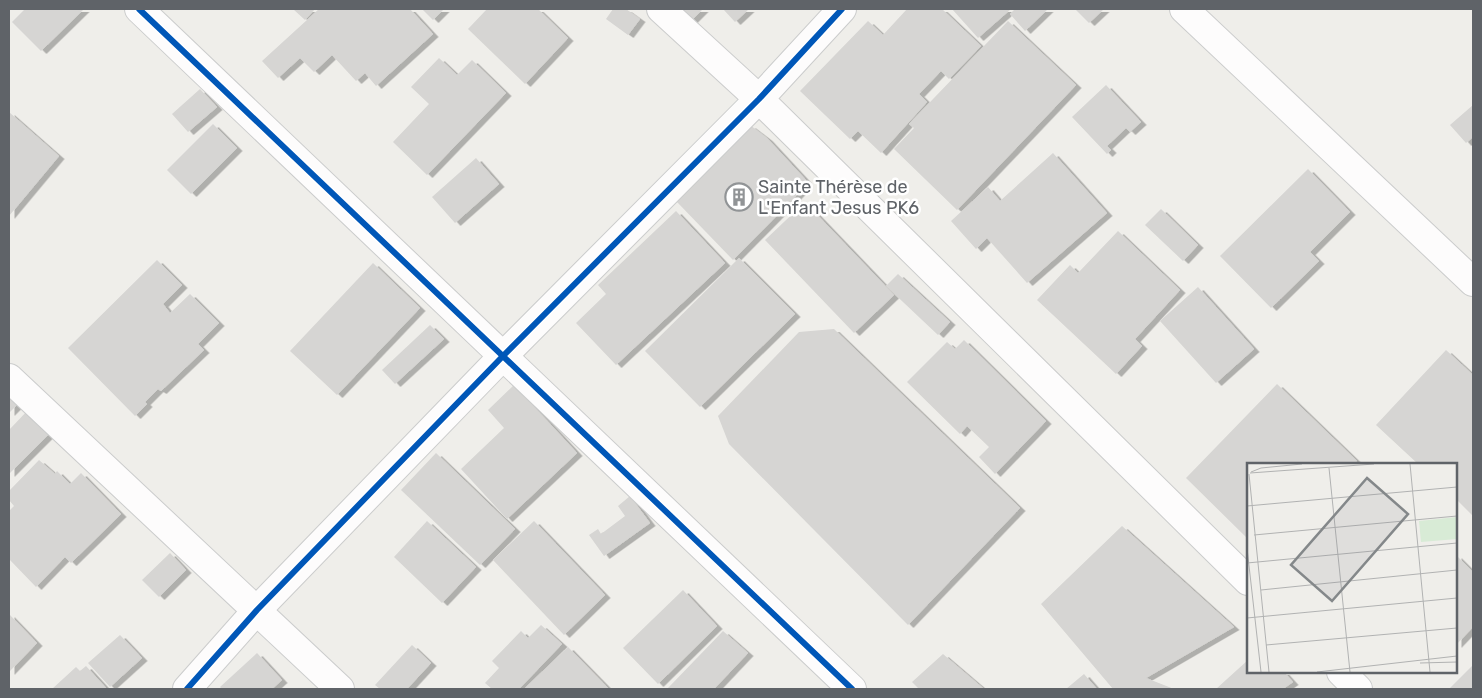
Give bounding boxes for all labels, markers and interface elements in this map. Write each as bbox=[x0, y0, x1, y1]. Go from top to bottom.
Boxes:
place label: Sainte Thérèse de L'Enfant Jesus PK6 bbox=[758, 176, 919, 219]
building icon: Sainte Thérèse de L'Enfant Jesus PK6 bbox=[724, 182, 754, 212]
inset map bbox=[1247, 463, 1457, 673]

